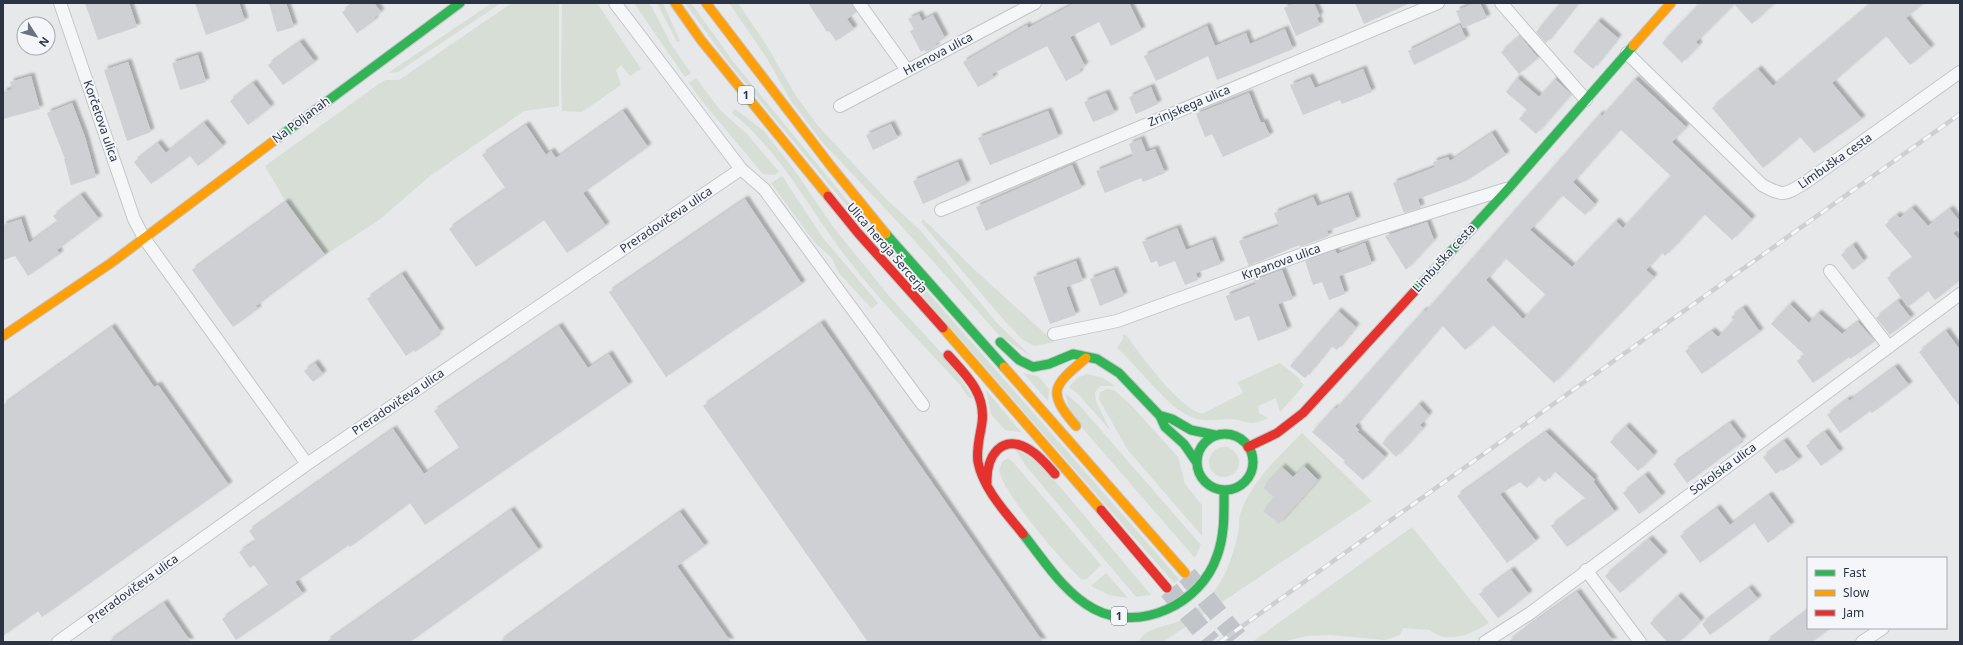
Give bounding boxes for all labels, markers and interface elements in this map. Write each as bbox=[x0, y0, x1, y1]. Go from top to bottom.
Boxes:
north arrow bbox=[16, 16, 56, 56]
street label: Hrenova ulica bbox=[900, 28, 976, 79]
text: N bbox=[36, 34, 53, 50]
street label: Korčetova ulica bbox=[80, 78, 123, 164]
street label: Zrinjskega ulica bbox=[1145, 81, 1232, 130]
road number: 1 bbox=[738, 86, 754, 104]
street label: Na Poljanah bbox=[268, 92, 333, 147]
street label: Limbuška cesta bbox=[1794, 129, 1875, 192]
street label: Preradovičeva ulica bbox=[616, 182, 715, 257]
street label: Ulica heroja Šercerja bbox=[843, 199, 932, 297]
street label: Limbuška cesta bbox=[1408, 220, 1479, 296]
street label: Krpanova ulica bbox=[1239, 239, 1323, 284]
street label: Preradovičeva ulica bbox=[348, 364, 447, 439]
street label: Sokolska ulica bbox=[1686, 439, 1760, 499]
street label: Preradovičeva ulica bbox=[84, 550, 181, 627]
legend bbox=[1807, 557, 1947, 629]
text: Fast bbox=[1843, 564, 1867, 581]
text: Slow bbox=[1843, 584, 1870, 601]
text: Jam bbox=[1842, 604, 1864, 621]
road number: 1 bbox=[1111, 607, 1127, 625]

